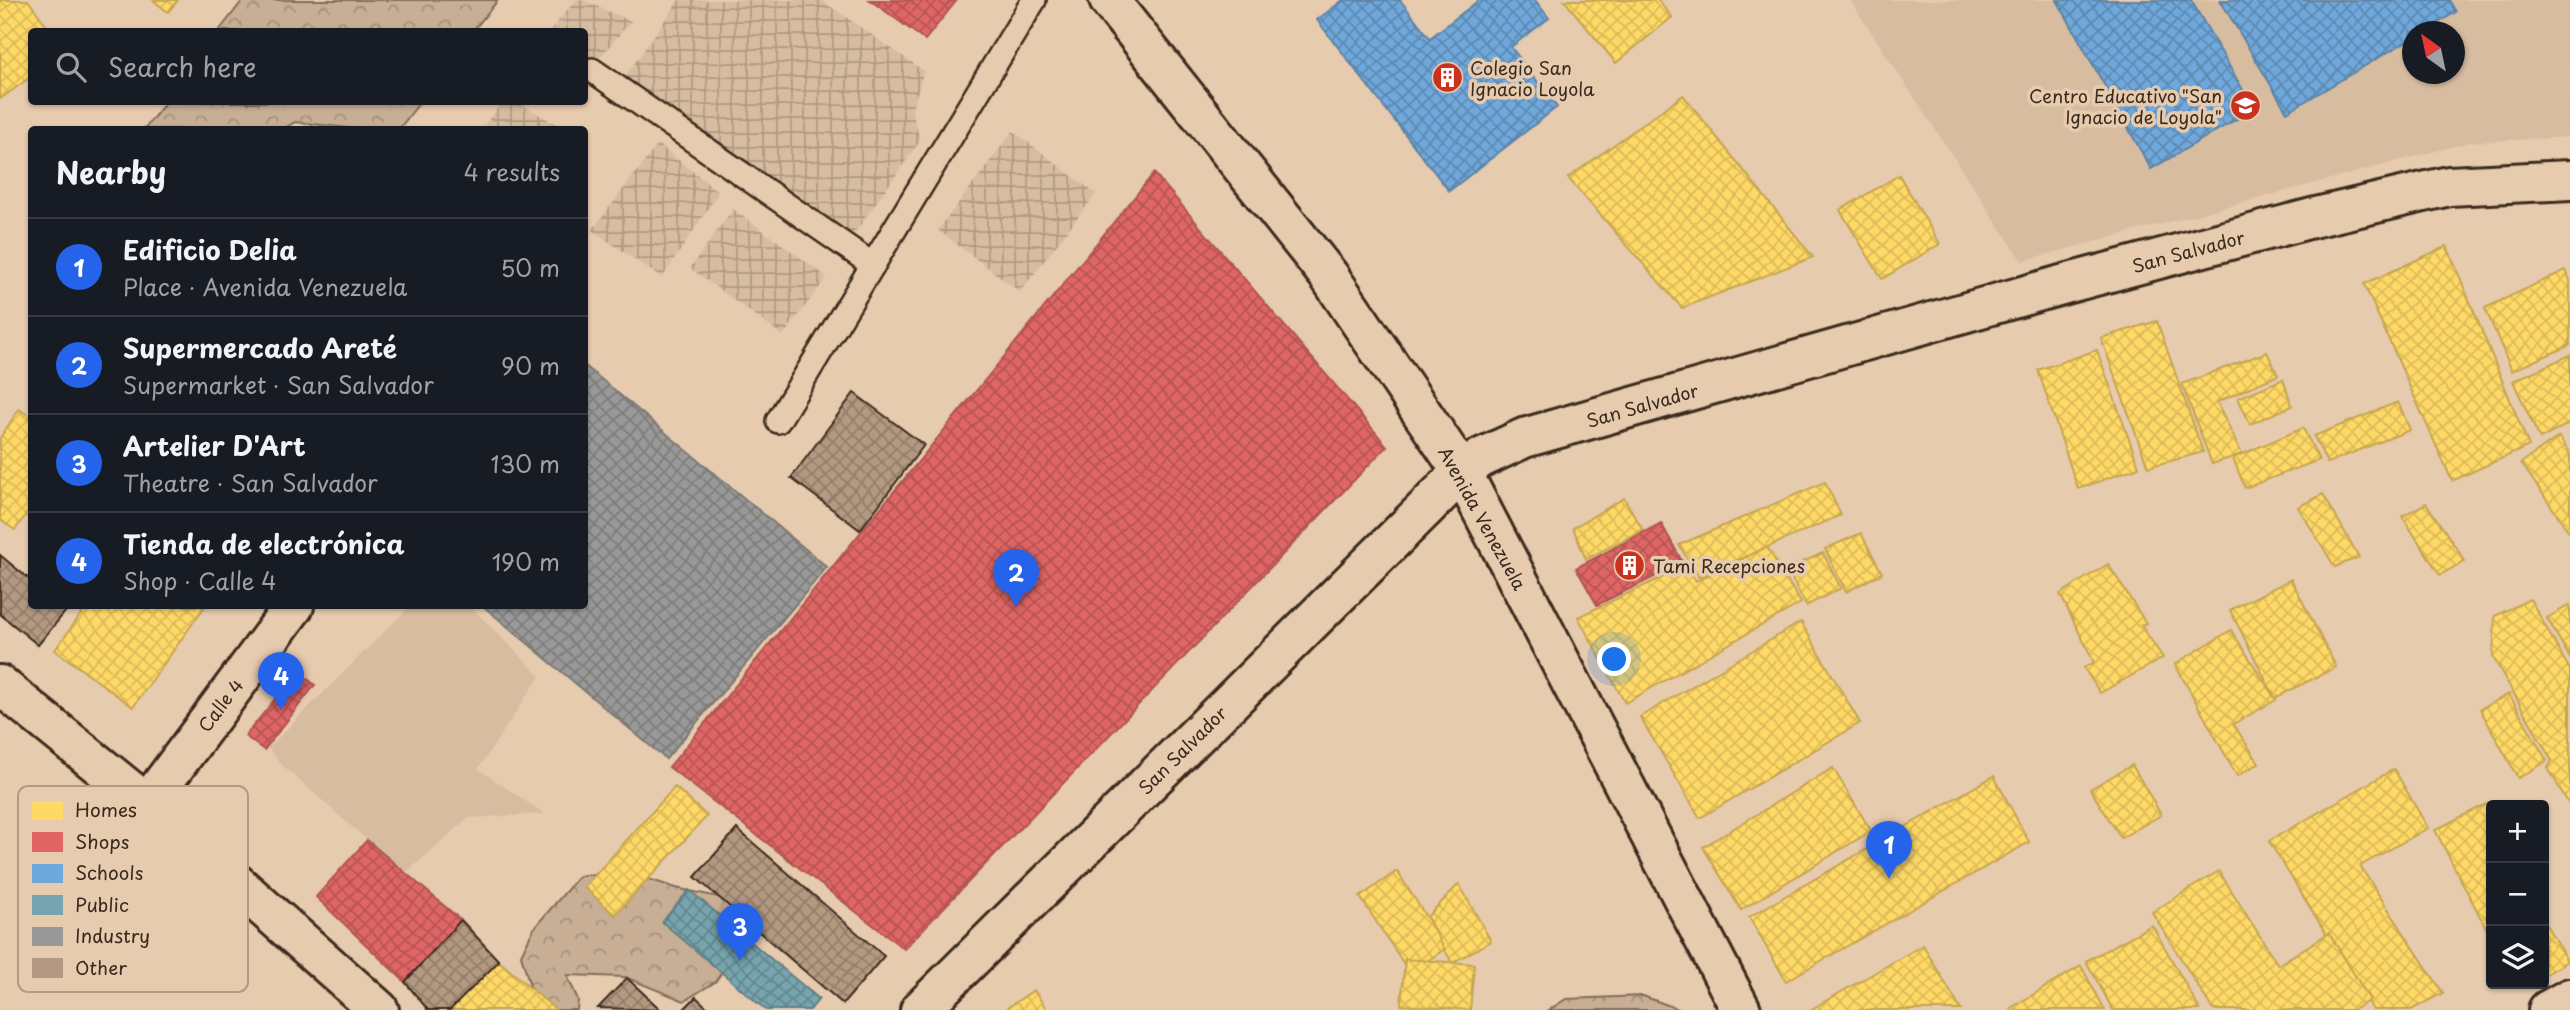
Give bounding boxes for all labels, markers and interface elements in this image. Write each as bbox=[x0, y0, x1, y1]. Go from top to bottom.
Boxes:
north arrow bbox=[2402, 21, 2465, 84]
search box bbox=[28, 28, 588, 105]
text: Search here bbox=[108, 47, 257, 86]
icon: search bbox=[52, 48, 90, 86]
place label: Colegio San Ignacio Loyola bbox=[1470, 54, 1595, 102]
building icon: Colegio San Ignacio Loyola bbox=[1430, 60, 1464, 94]
place label: Centro Educativo "San Ignacio de Loyola" bbox=[2029, 82, 2222, 130]
school or university icon: Centro Educativo "San Ignacio de Loyola" bbox=[2228, 88, 2262, 122]
text: Nearby bbox=[56, 149, 166, 194]
text: 4 results bbox=[464, 154, 560, 189]
street label: San Salvador bbox=[2129, 223, 2248, 279]
text: Edificio Delia bbox=[123, 230, 297, 269]
text: 1 bbox=[74, 250, 85, 285]
text: 50 m bbox=[500, 250, 560, 285]
text: Place · Avenida Venezuela bbox=[123, 269, 407, 304]
text: Supermercado Areté bbox=[123, 328, 397, 367]
text: 2 bbox=[71, 348, 87, 383]
text: 90 m bbox=[501, 348, 560, 383]
text: Supermarket · San Salvador bbox=[123, 367, 434, 402]
street label: San Salvador bbox=[1583, 376, 1702, 434]
text: Artelier D'Art bbox=[123, 426, 306, 465]
street label: Avenida Venezuela bbox=[1432, 441, 1534, 595]
text: 3 bbox=[71, 446, 87, 481]
text: 130 m bbox=[490, 446, 560, 481]
text: Theatre · San Salvador bbox=[123, 465, 378, 500]
text: Tienda de electrónica bbox=[123, 524, 405, 563]
text: 4 bbox=[71, 544, 87, 579]
text: 190 m bbox=[492, 544, 560, 579]
building icon: Tami Recepciones bbox=[1613, 548, 1647, 582]
pin: 2 bbox=[993, 549, 1039, 607]
place label: Tami Recepciones bbox=[1653, 552, 1805, 579]
text: Shop · Calle 4 bbox=[123, 563, 276, 598]
your location bbox=[1597, 642, 1631, 676]
pin: 4 bbox=[258, 652, 304, 710]
street label: Calle 4 bbox=[191, 673, 249, 737]
street label: San Salvador bbox=[1132, 699, 1233, 800]
legend bbox=[18, 786, 248, 992]
text: Homes bbox=[75, 795, 137, 823]
map controls bbox=[2486, 800, 2549, 989]
button: + bbox=[2486, 800, 2549, 863]
pin: 1 bbox=[1866, 821, 1912, 879]
text: Shops bbox=[75, 827, 129, 855]
text: Schools bbox=[75, 858, 143, 886]
button: − bbox=[2486, 863, 2549, 926]
text: Public bbox=[75, 890, 129, 918]
pin: 3 bbox=[717, 903, 763, 961]
text: Industry bbox=[75, 921, 150, 949]
button: layers bbox=[2486, 926, 2549, 989]
text: Other bbox=[75, 953, 127, 981]

